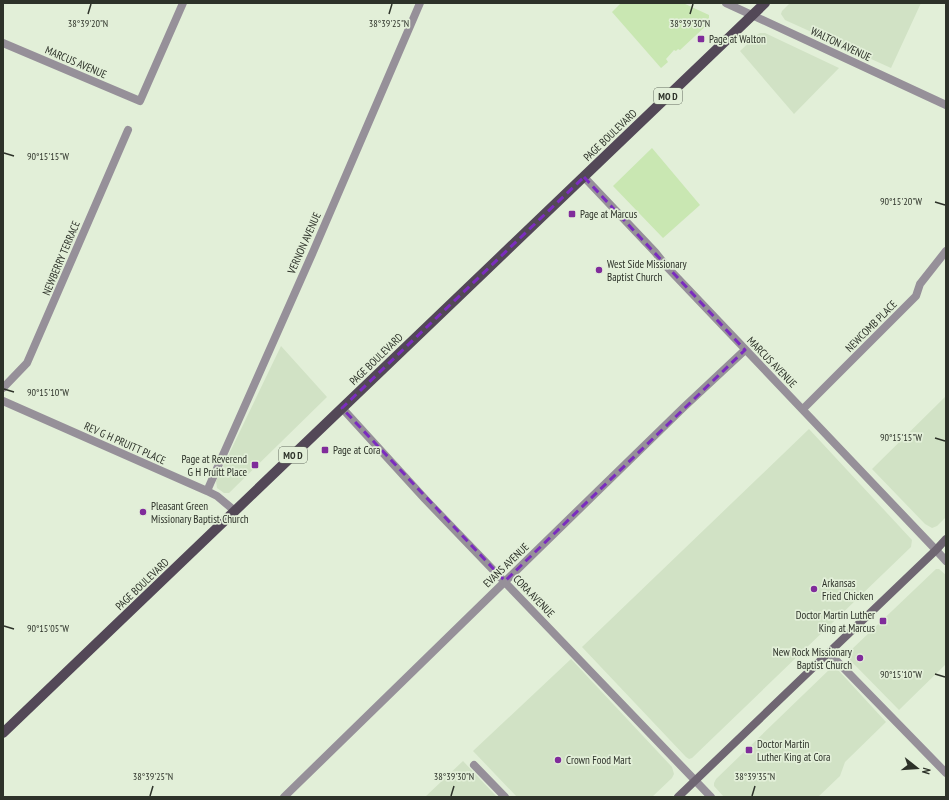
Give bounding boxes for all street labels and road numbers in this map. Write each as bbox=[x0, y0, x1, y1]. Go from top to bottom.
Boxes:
street label: WALTON AVENUE bbox=[808, 24, 874, 64]
street label: MARCUS AVENUE bbox=[43, 43, 109, 81]
road number: MO D bbox=[654, 88, 682, 104]
street label: PAGE BOULEVARD bbox=[580, 106, 640, 164]
street label: VERNON AVENUE bbox=[284, 210, 324, 277]
street label: NEWBERRY TERRACE bbox=[39, 218, 83, 297]
street label: NEWCOMB PLACE bbox=[842, 297, 900, 355]
street label: PAGE BOULEVARD bbox=[346, 330, 406, 388]
street label: MARCUS AVENUE bbox=[744, 334, 800, 391]
street label: REV G H PRUITT PLACE bbox=[82, 419, 168, 467]
road number: MO D bbox=[279, 447, 307, 463]
street label: EVANS AVENUE bbox=[480, 540, 532, 590]
street label: PAGE BOULEVARD bbox=[112, 555, 172, 613]
street label: CORA AVENUE bbox=[510, 572, 558, 620]

